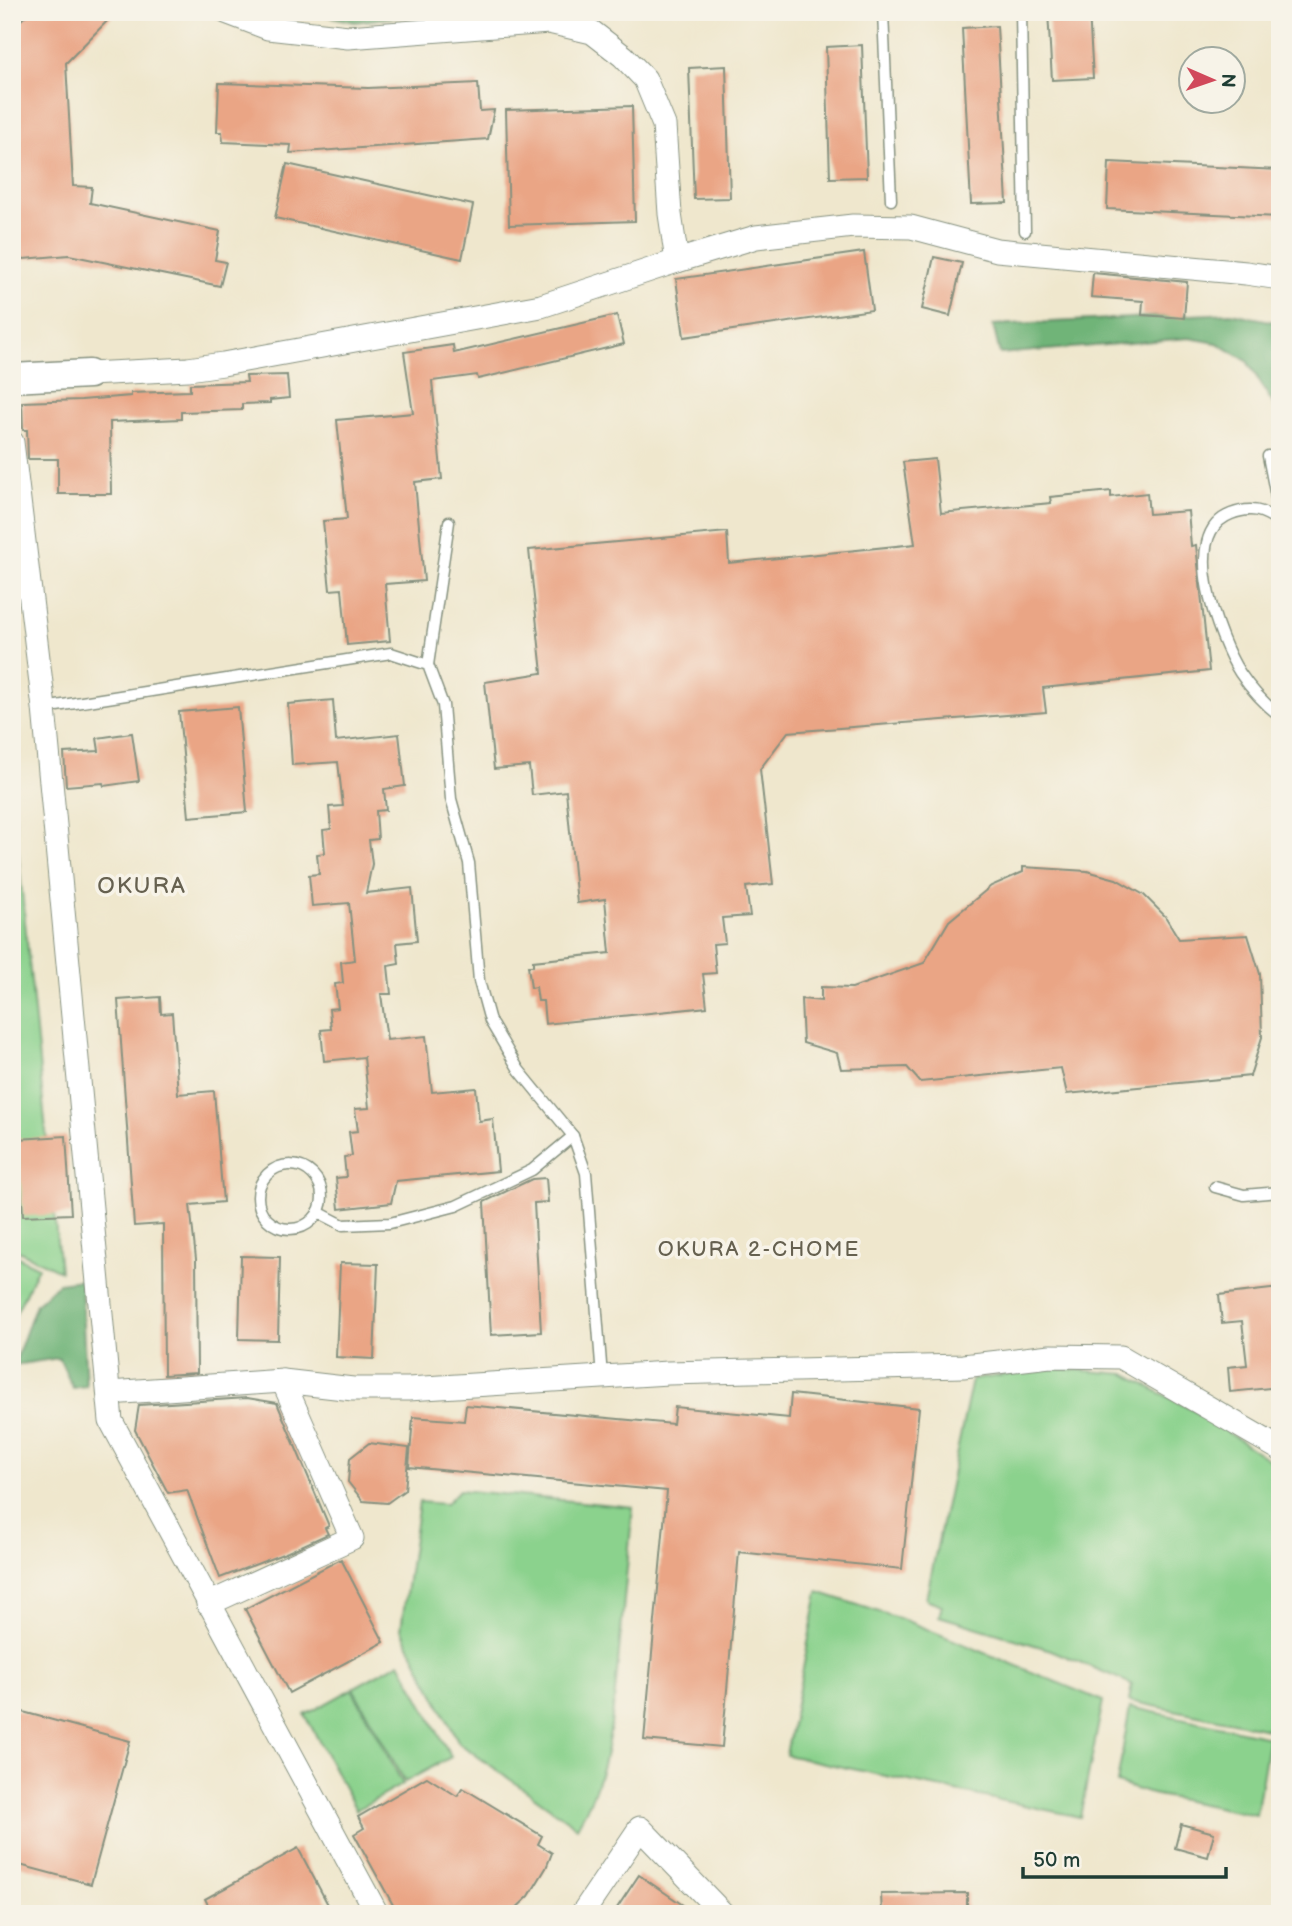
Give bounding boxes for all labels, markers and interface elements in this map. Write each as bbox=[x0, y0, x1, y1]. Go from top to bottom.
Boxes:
north arrow bbox=[1176, 46, 1246, 116]
text: N bbox=[1216, 73, 1239, 88]
district label: OKURA bbox=[97, 872, 187, 900]
district label: OKURA 2-CHOME bbox=[658, 1237, 860, 1262]
scale bar bbox=[1023, 1835, 1226, 1879]
text: 50 m bbox=[1033, 1848, 1080, 1873]

